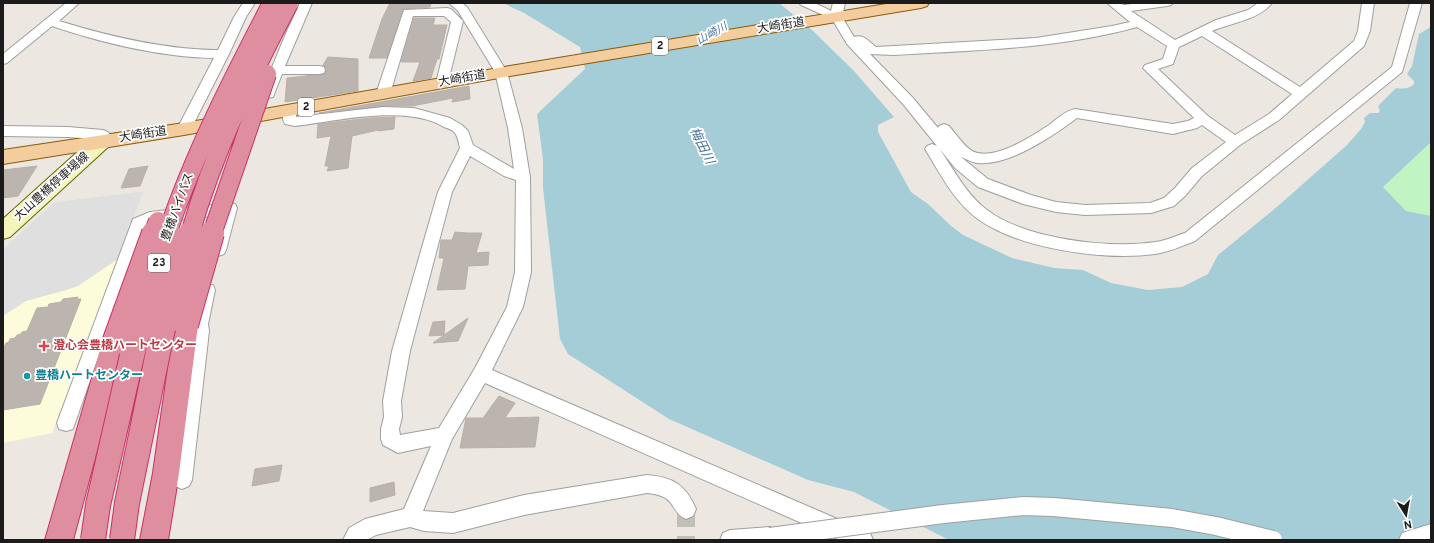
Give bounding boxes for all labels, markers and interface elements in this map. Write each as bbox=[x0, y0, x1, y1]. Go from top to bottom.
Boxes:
street label: 大崎街道 bbox=[756, 14, 806, 38]
water label: 山崎川 bbox=[694, 19, 731, 48]
road number: 2 bbox=[652, 37, 668, 55]
street label: 大崎街道 bbox=[437, 67, 487, 91]
road number: 2 bbox=[298, 98, 314, 116]
street label: 大崎街道 bbox=[118, 123, 168, 147]
water label: 梅田川 bbox=[685, 125, 718, 169]
street label: 大山豊橋停車場線 bbox=[11, 149, 93, 225]
street label: 豊橋バイパス bbox=[158, 171, 198, 243]
road number: 23 bbox=[148, 254, 170, 272]
place label: 澄心会豊橋ハートセンター bbox=[53, 338, 197, 354]
marker: 澄心会豊橋ハートセンター bbox=[38, 340, 50, 352]
place label: 豊橋ハートセンター bbox=[35, 368, 143, 384]
marker: 豊橋ハートセンター bbox=[22, 371, 32, 381]
north arrow bbox=[1386, 495, 1426, 535]
text: N bbox=[1403, 516, 1413, 531]

